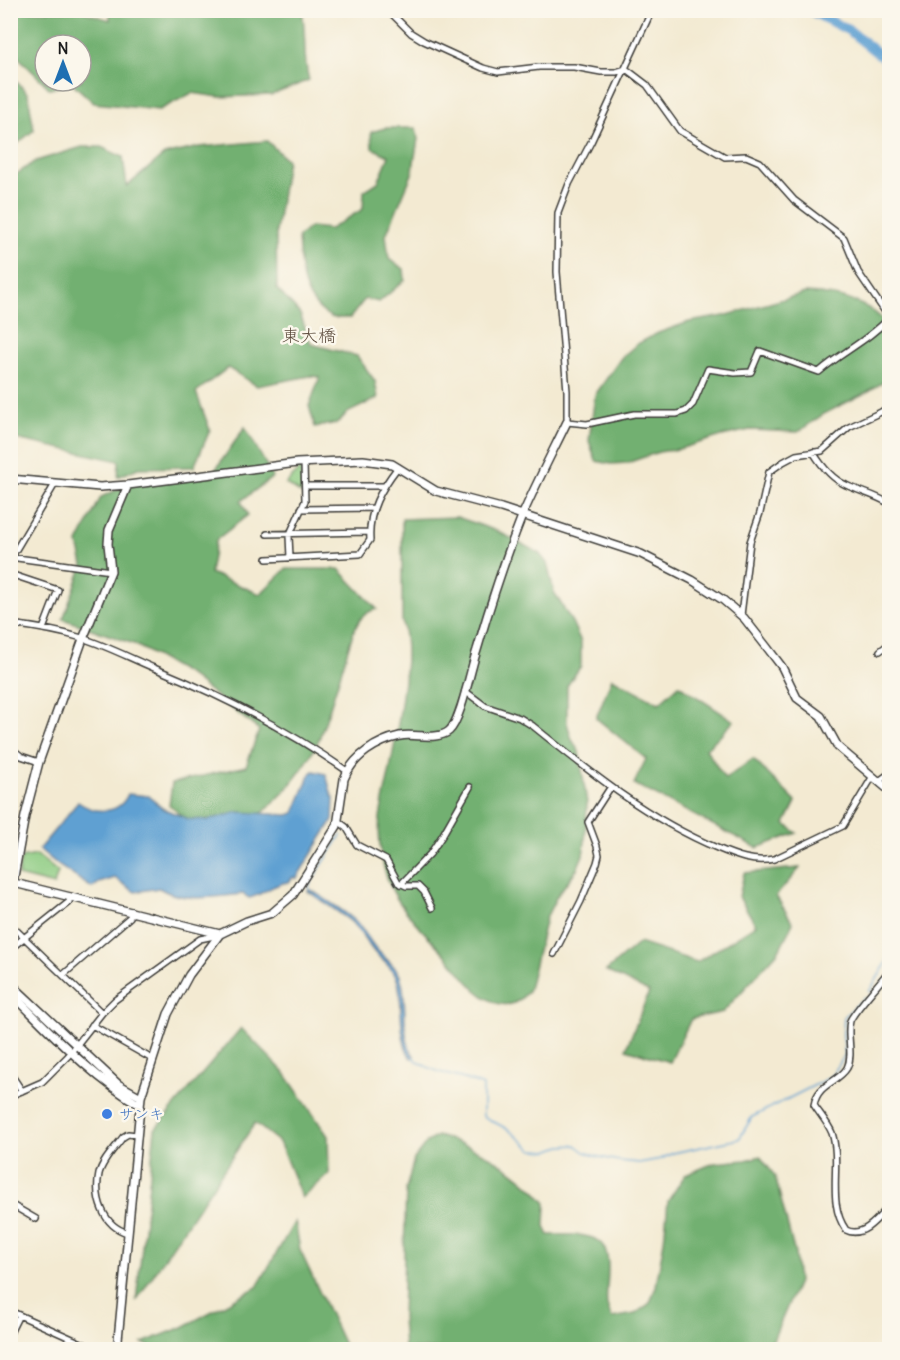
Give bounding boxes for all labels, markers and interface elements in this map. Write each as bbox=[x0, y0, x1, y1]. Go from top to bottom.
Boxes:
north arrow bbox=[33, 33, 93, 93]
text: N bbox=[57, 38, 69, 58]
district label: 東大橋 bbox=[282, 324, 336, 347]
place label: サンキ bbox=[119, 1104, 164, 1123]
marker: サンキ bbox=[100, 1107, 114, 1121]

